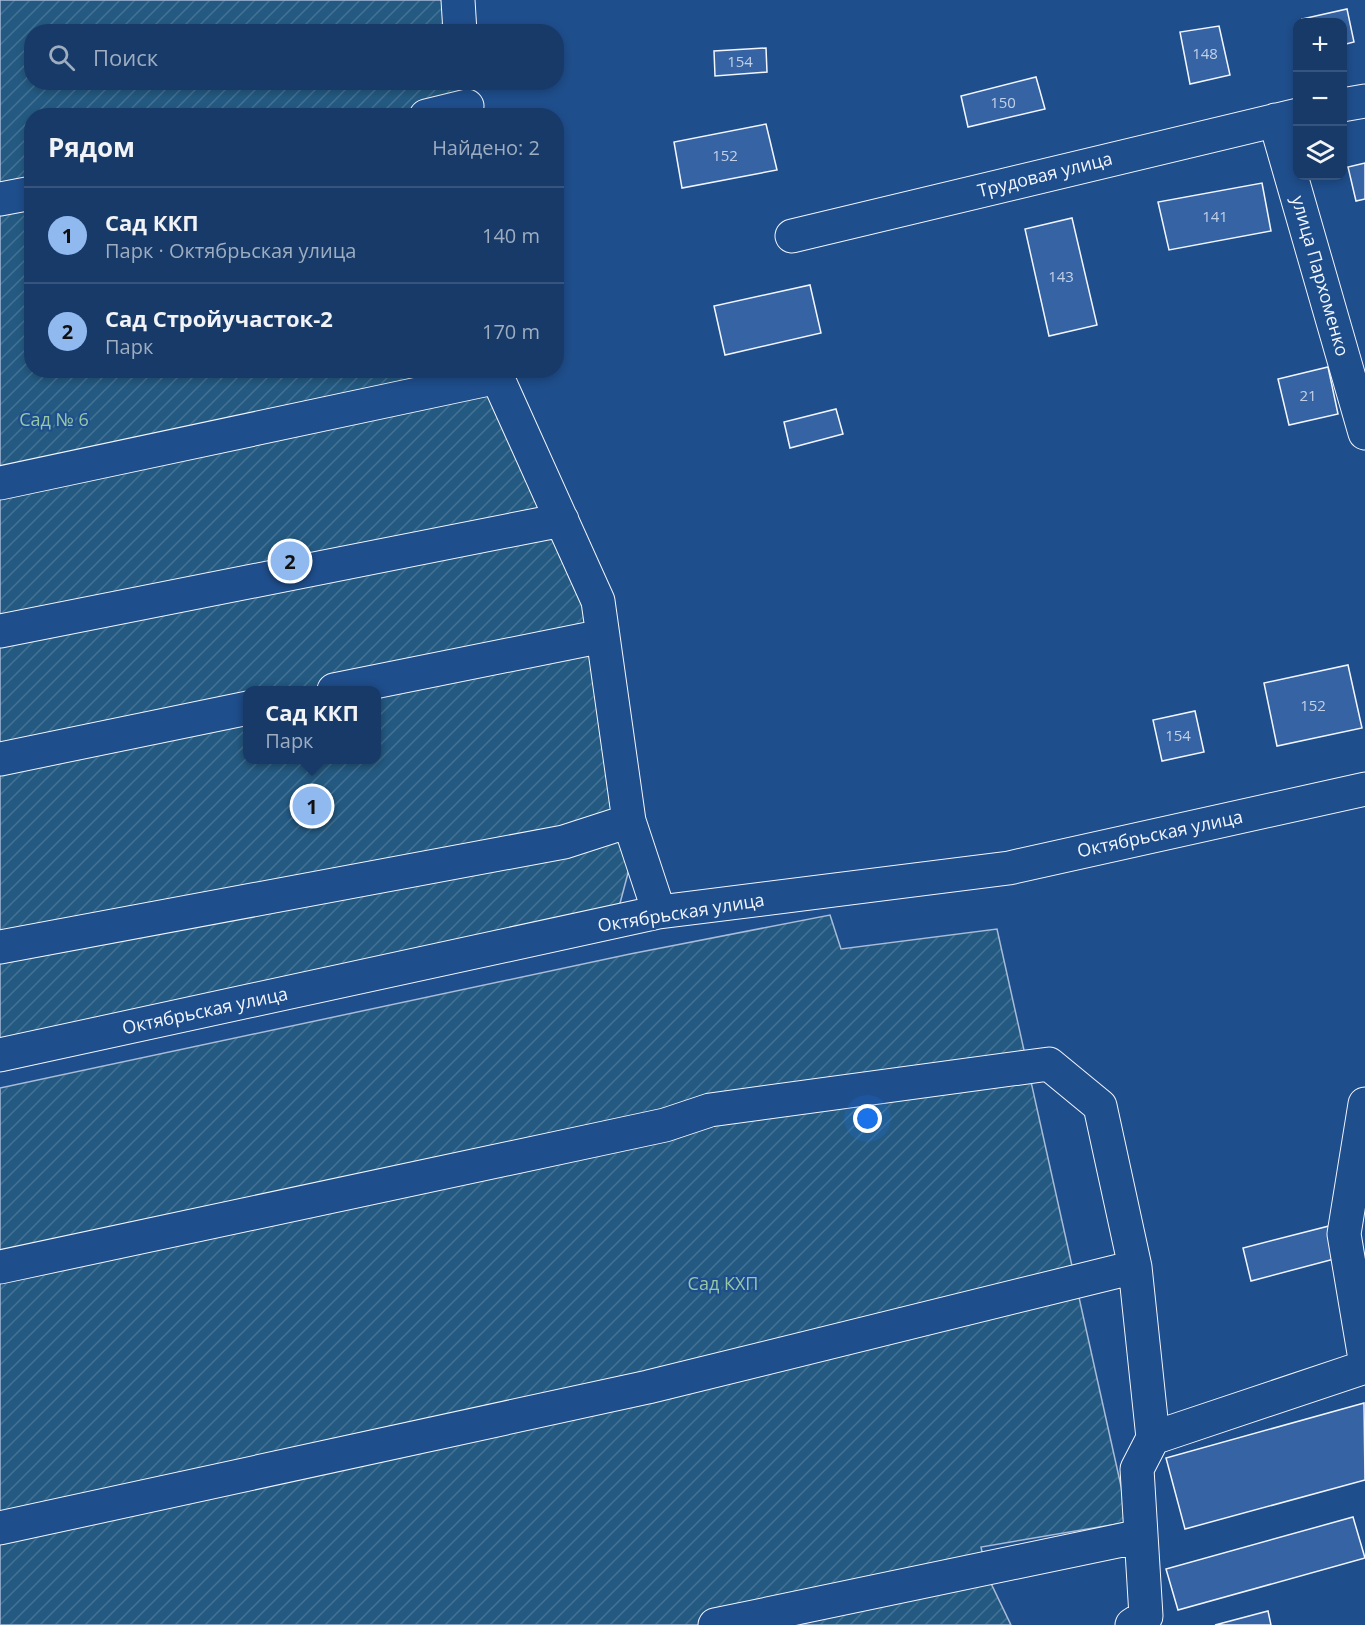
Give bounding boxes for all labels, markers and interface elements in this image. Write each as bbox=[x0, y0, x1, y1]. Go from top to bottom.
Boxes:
map controls bbox=[1293, 18, 1347, 180]
button: + bbox=[1293, 18, 1347, 72]
search box bbox=[24, 24, 564, 90]
icon: search bbox=[45, 41, 78, 74]
text: Поиск bbox=[93, 42, 158, 72]
house number: 148 bbox=[1192, 43, 1218, 63]
house number: 154 bbox=[727, 51, 753, 71]
button: − bbox=[1293, 72, 1347, 126]
house number: 150 bbox=[990, 92, 1016, 112]
button: layers bbox=[1293, 126, 1347, 180]
text: Рядом bbox=[48, 129, 135, 165]
text: Найдено: 2 bbox=[432, 134, 540, 161]
house number: 152 bbox=[712, 145, 738, 165]
street label: Трудовая улица bbox=[975, 146, 1115, 202]
street label: улица Пархоменко bbox=[1287, 193, 1355, 359]
house number: 141 bbox=[1202, 206, 1228, 226]
text: Сад ККП bbox=[105, 207, 199, 237]
text: 1 bbox=[62, 222, 73, 249]
text: 140 m bbox=[482, 222, 540, 249]
text: Парк · Октябрьская улица bbox=[105, 237, 356, 264]
house number: 143 bbox=[1048, 266, 1074, 286]
text: Сад Стройучасток-2 bbox=[105, 303, 333, 333]
text: 2 bbox=[62, 318, 73, 345]
text: 170 m bbox=[482, 318, 540, 345]
text: Парк bbox=[105, 333, 153, 360]
house number: 21 bbox=[1299, 385, 1317, 405]
park label: Сад № 6 bbox=[19, 407, 89, 431]
pin: 2 bbox=[270, 538, 310, 584]
popup bbox=[243, 686, 381, 764]
house number: 152 bbox=[1300, 695, 1326, 715]
text: Сад ККП bbox=[265, 697, 359, 727]
house number: 154 bbox=[1165, 725, 1191, 745]
text: Парк bbox=[265, 727, 313, 754]
pin: 1 bbox=[292, 784, 332, 828]
street label: Октябрьская улица bbox=[1075, 804, 1245, 862]
street label: Октябрьская улица bbox=[596, 887, 766, 937]
street label: Октябрьская улица bbox=[120, 981, 290, 1039]
your location bbox=[853, 1104, 882, 1133]
park label: Сад КХП bbox=[688, 1271, 758, 1295]

